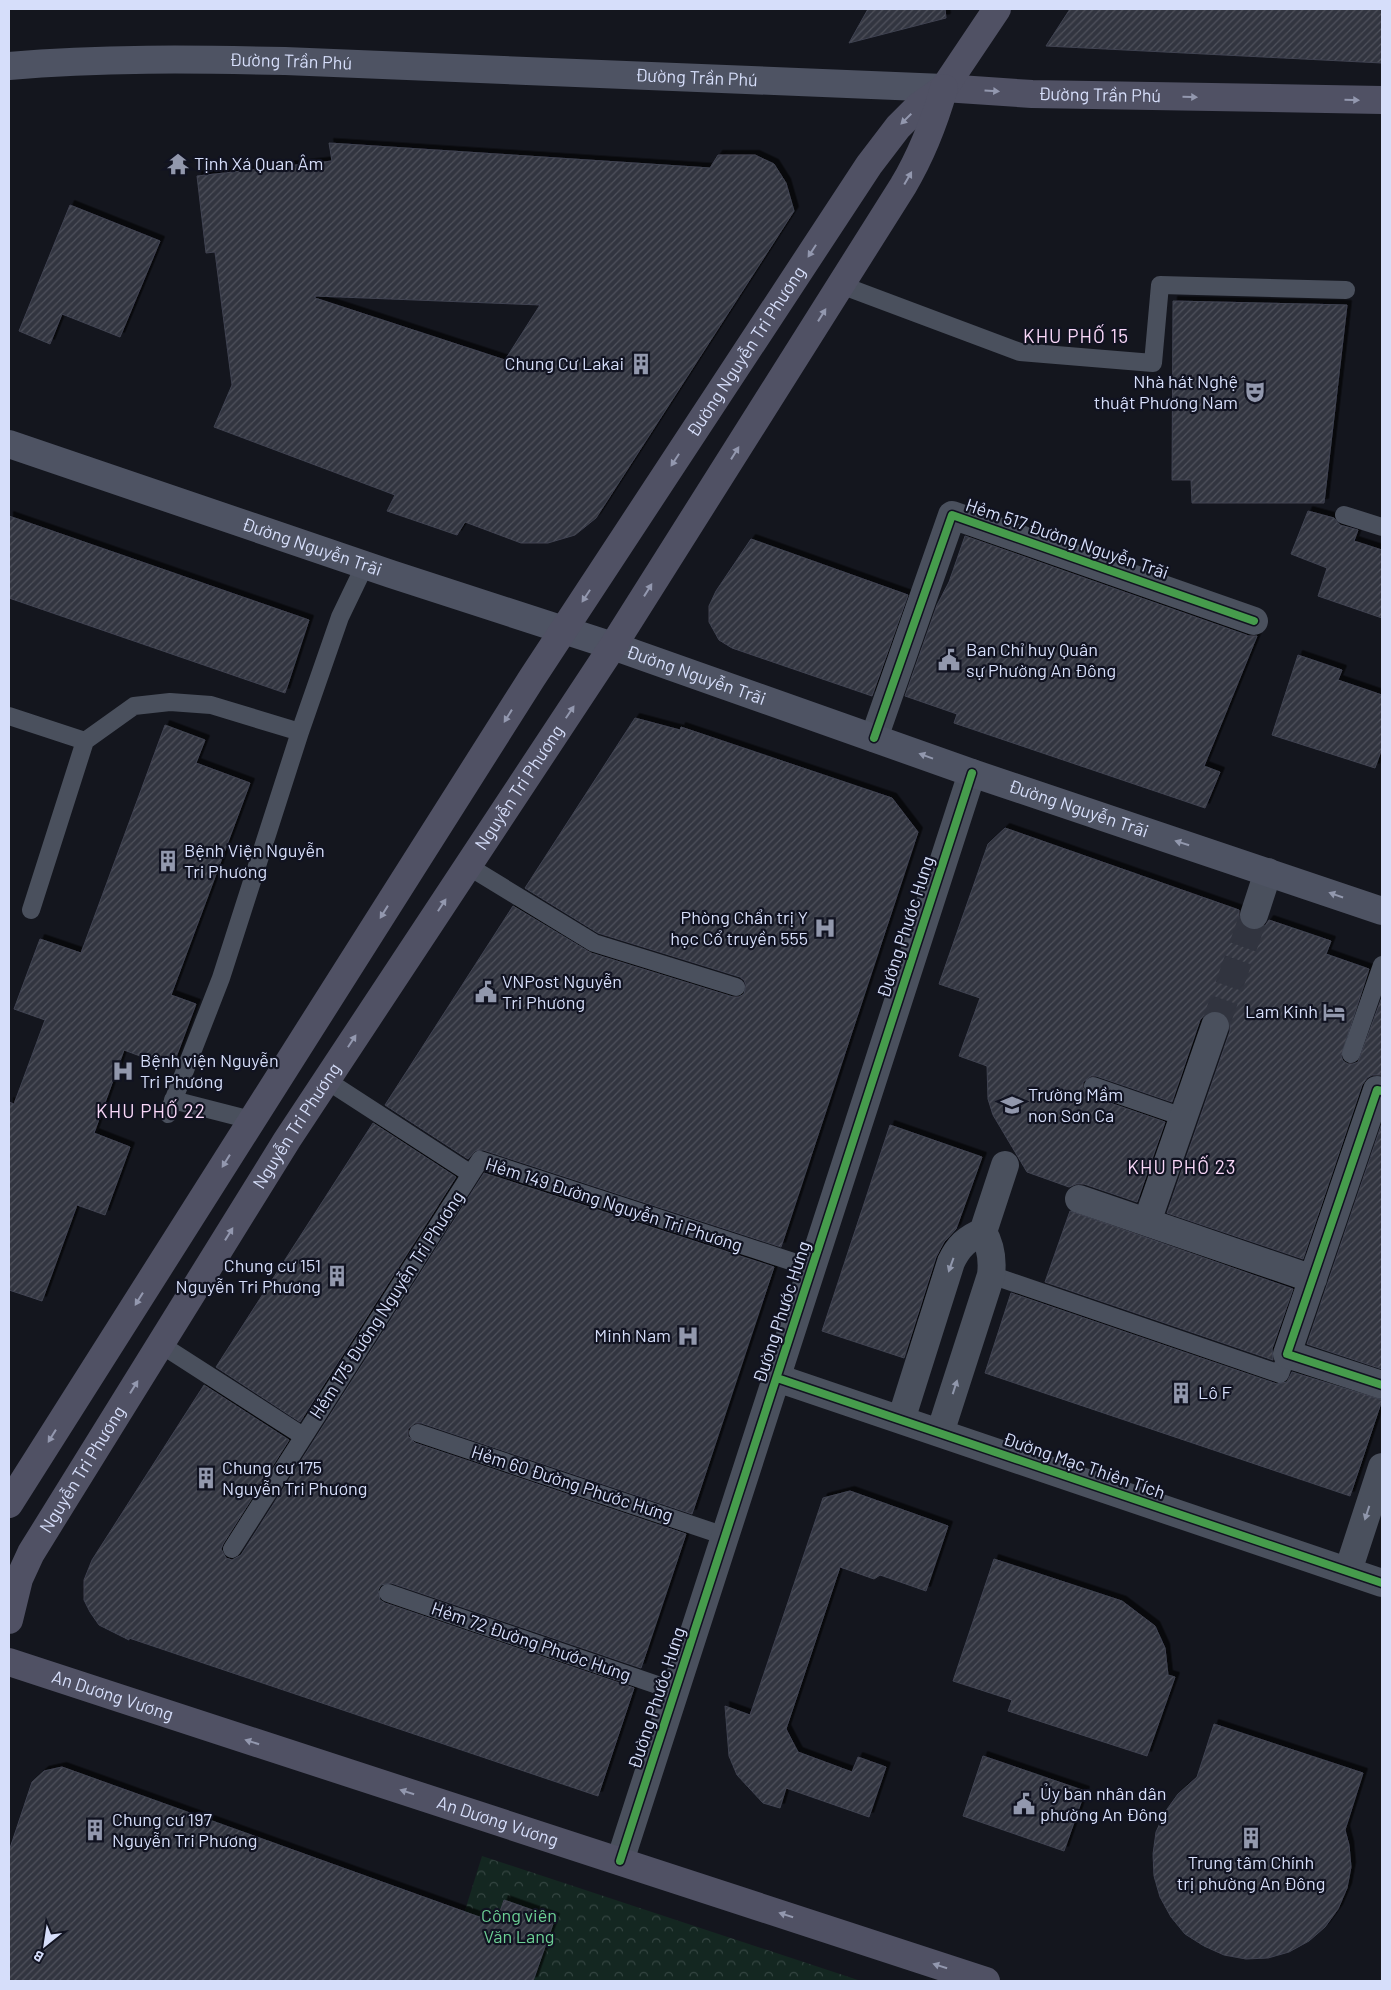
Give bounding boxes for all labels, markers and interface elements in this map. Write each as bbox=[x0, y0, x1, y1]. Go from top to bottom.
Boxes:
street label: Đường Trần Phú bbox=[229, 48, 353, 74]
street label: Đường Trần Phú bbox=[635, 63, 758, 90]
street label: Đường Trần Phú bbox=[1038, 82, 1161, 106]
one-way arrow bbox=[985, 88, 1001, 96]
one-way arrow bbox=[1182, 93, 1198, 101]
one-way arrow bbox=[1344, 96, 1360, 104]
one-way arrow bbox=[901, 113, 913, 125]
temple icon: Tịnh Xá Quan Âm bbox=[165, 151, 191, 177]
place label: Tịnh Xá Quan Âm bbox=[194, 152, 323, 174]
one-way arrow bbox=[904, 170, 912, 185]
one-way arrow bbox=[808, 244, 817, 258]
street label: Đường Nguyễn Tri Phương bbox=[681, 262, 810, 441]
one-way arrow bbox=[817, 309, 826, 322]
district label: KHU PHỐ 15 bbox=[1023, 324, 1129, 347]
building icon: Chung Cư Lakai bbox=[628, 351, 654, 377]
place label: Chung Cư Lakai bbox=[504, 352, 624, 374]
place label: Nhà hát Nghệ thuật Phương Nam bbox=[1094, 370, 1238, 413]
theatre icon: Nhà hát Nghệ thuật Phương Nam bbox=[1242, 379, 1268, 405]
one-way arrow bbox=[730, 446, 740, 459]
one-way arrow bbox=[670, 453, 680, 467]
street label: Hẻm 517 Đường Nguyễn Trãi bbox=[963, 493, 1172, 583]
street label: Đường Nguyễn Trãi bbox=[239, 512, 385, 580]
one-way arrow bbox=[644, 584, 653, 597]
one-way arrow bbox=[581, 589, 590, 602]
place label: Ban Chỉ huy Quân sự Phường An Đông bbox=[966, 638, 1116, 681]
street label: Đường Nguyễn Trãi bbox=[624, 640, 769, 709]
public building icon: Ban Chỉ huy Quân sự Phường An Đông bbox=[936, 647, 962, 673]
one-way arrow bbox=[565, 705, 575, 718]
one-way arrow bbox=[504, 709, 513, 723]
street label: Nguyễn Tri Phương bbox=[469, 720, 568, 854]
one-way arrow bbox=[919, 752, 934, 759]
street label: Đường Nguyễn Trãi bbox=[1006, 774, 1152, 842]
place label: Bệnh Viện Nguyễn Tri Phương bbox=[184, 839, 325, 882]
one-way arrow bbox=[1175, 839, 1190, 846]
building icon: Bệnh Viện Nguyễn Tri Phương bbox=[155, 848, 181, 874]
street label: Đường Phước Hưng bbox=[872, 853, 938, 1000]
one-way arrow bbox=[1328, 891, 1343, 899]
one-way arrow bbox=[437, 899, 446, 912]
one-way arrow bbox=[379, 905, 388, 919]
place label: Phòng Chẩn trị Y học Cổ truyền 555 bbox=[670, 906, 808, 949]
hospital icon: Phòng Chẩn trị Y học Cổ truyền 555 bbox=[812, 915, 838, 941]
place label: VNPost Nguyễn Tri Phương bbox=[502, 970, 622, 1013]
public building icon: VNPost Nguyễn Tri Phương bbox=[473, 979, 499, 1005]
hotel icon: Lam Kinh bbox=[1321, 999, 1347, 1025]
place label: Lam Kinh bbox=[1245, 1000, 1318, 1022]
one-way arrow bbox=[347, 1034, 357, 1048]
place label: Bệnh viện Nguyễn Tri Phương bbox=[140, 1049, 279, 1092]
hospital icon: Bệnh viện Nguyễn Tri Phương bbox=[110, 1058, 136, 1084]
street label: Nguyễn Tri Phương bbox=[248, 1058, 345, 1192]
place label: Trường Mầm non Sơn Ca bbox=[1028, 1083, 1123, 1126]
school or university icon: Trường Mầm non Sơn Ca bbox=[999, 1092, 1025, 1118]
district label: KHU PHỐ 22 bbox=[96, 1099, 206, 1122]
street label: Hẻm 149 Đường Nguyễn Tri Phương bbox=[483, 1152, 746, 1256]
one-way arrow bbox=[221, 1155, 230, 1168]
district label: KHU PHỐ 23 bbox=[1127, 1155, 1237, 1178]
street label: Hẻm 175 Đường Nguyễn Tri Phương bbox=[304, 1186, 468, 1423]
one-way arrow bbox=[224, 1227, 234, 1241]
street label: Đường Phước Hưng bbox=[748, 1238, 814, 1385]
place label: Chung cư 151 Nguyễn Tri Phương bbox=[176, 1254, 321, 1297]
one-way arrow bbox=[947, 1258, 955, 1273]
building icon: Chung cư 151 Nguyễn Tri Phương bbox=[324, 1263, 350, 1289]
one-way arrow bbox=[134, 1292, 143, 1305]
hospital icon: Minh Nam bbox=[675, 1323, 701, 1349]
place label: Minh Nam bbox=[594, 1324, 671, 1346]
one-way arrow bbox=[951, 1379, 959, 1394]
one-way arrow bbox=[129, 1380, 138, 1393]
building icon: Lô F bbox=[1168, 1380, 1194, 1406]
place label: Lô F bbox=[1198, 1381, 1232, 1403]
street label: Nguyễn Tri Phương bbox=[34, 1401, 130, 1537]
street label: Đường Mạc Thiên Tích bbox=[1000, 1427, 1168, 1503]
one-way arrow bbox=[47, 1429, 57, 1443]
street label: Hẻm 60 Đường Phước Hưng bbox=[469, 1440, 676, 1526]
place label: Chung cư 175 Nguyễn Tri Phương bbox=[222, 1456, 367, 1499]
building icon: Chung cư 175 Nguyễn Tri Phương bbox=[193, 1465, 219, 1491]
one-way arrow bbox=[1363, 1506, 1371, 1521]
street label: Hẻm 72 Đường Phước Hưng bbox=[429, 1597, 634, 1686]
street label: Đường Phước Hưng bbox=[623, 1624, 689, 1771]
street label: An Dương Vương bbox=[49, 1665, 177, 1725]
one-way arrow bbox=[245, 1738, 260, 1746]
place label: Ủy ban nhân dân phường An Đông bbox=[1040, 1782, 1167, 1825]
one-way arrow bbox=[399, 1788, 414, 1796]
street label: An Dương Vương bbox=[434, 1790, 562, 1851]
public building icon: Ủy ban nhân dân phường An Đông bbox=[1011, 1791, 1037, 1817]
place label: Chung cư 197 Nguyễn Tri Phương bbox=[112, 1808, 257, 1851]
building icon: Chung cư 197 Nguyễn Tri Phương bbox=[82, 1817, 108, 1843]
building icon: Trung tâm Chính trị phường An Đông bbox=[1238, 1825, 1264, 1851]
place label: Trung tâm Chính trị phường An Đông bbox=[1177, 1851, 1325, 1894]
park label: Công viên Văn Lang bbox=[481, 1904, 557, 1947]
one-way arrow bbox=[778, 1911, 793, 1919]
north arrow bbox=[20, 1920, 70, 1970]
text: B bbox=[30, 1947, 46, 1966]
one-way arrow bbox=[932, 1962, 947, 1970]

